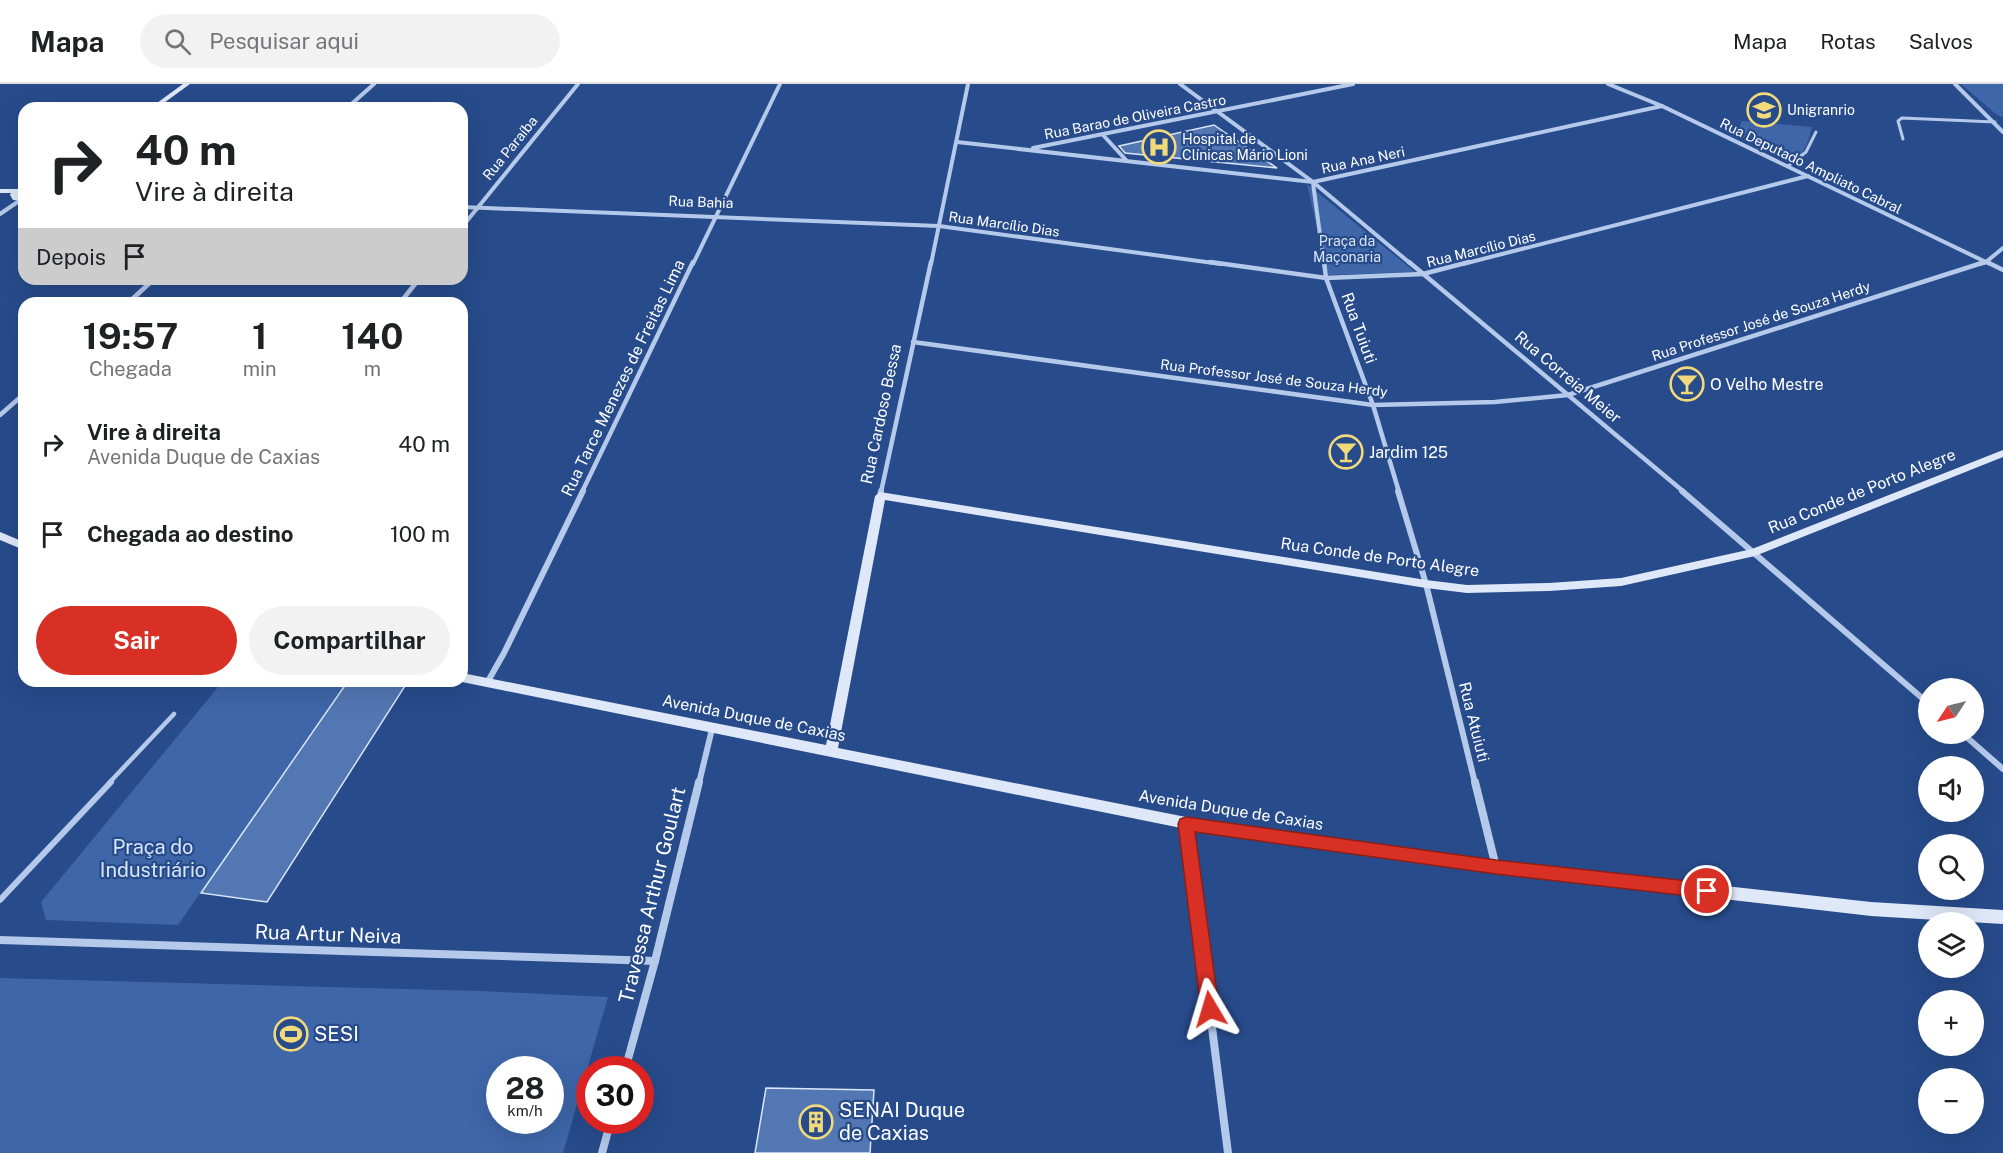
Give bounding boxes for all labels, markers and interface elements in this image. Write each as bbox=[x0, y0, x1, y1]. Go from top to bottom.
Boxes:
search box bbox=[140, 14, 560, 68]
text: Mapa bbox=[30, 25, 104, 58]
icon: search bbox=[161, 25, 194, 58]
text: Pesquisar aqui bbox=[209, 28, 359, 54]
text: Mapa bbox=[1733, 29, 1787, 54]
text: Rotas bbox=[1820, 29, 1876, 54]
text: Salvos bbox=[1909, 29, 1973, 54]
street label: Rua Barao de Oliveira Castro bbox=[1043, 92, 1227, 142]
school or university icon: Unigranrio bbox=[1746, 92, 1782, 128]
place label: Unigranrio bbox=[1787, 102, 1855, 118]
street label: Rua Paraíba bbox=[479, 113, 541, 183]
street label: Rua Deputado Ampliato Cabral bbox=[1718, 115, 1904, 217]
text: 40 m bbox=[135, 125, 237, 174]
icon: right bbox=[36, 126, 114, 204]
hospital icon: Hospital de Clínicas Mário Lioni bbox=[1141, 129, 1177, 165]
place label: Hospital de Clínicas Mário Lioni bbox=[1182, 131, 1308, 163]
street label: Rua Ana Neri bbox=[1320, 143, 1406, 177]
text: Vire à direita bbox=[135, 175, 294, 207]
street label: Rua Bahia bbox=[668, 193, 734, 211]
street label: Rua Marcílio Dias bbox=[947, 208, 1061, 240]
street label: Rua Marcílio Dias bbox=[1425, 228, 1537, 270]
park label: Praça da Maçonaria bbox=[1313, 233, 1381, 265]
icon: arrive bbox=[118, 240, 151, 273]
text: Depois bbox=[36, 244, 106, 270]
street label: Rua Tarce Menezes de Freitas Lima bbox=[557, 256, 689, 500]
street label: Rua Professor José de Souza Herdy bbox=[1650, 278, 1873, 364]
street label: Rua Tuiuti bbox=[1337, 290, 1381, 366]
text: 19:57 bbox=[83, 315, 178, 357]
text: 1 bbox=[252, 315, 267, 357]
text: 140 bbox=[341, 315, 403, 357]
street label: Rua Correia Meier bbox=[1511, 327, 1625, 427]
street label: Rua Cardoso Bessa bbox=[857, 342, 905, 486]
street label: Rua Professor José de Souza Herdy bbox=[1159, 356, 1389, 400]
text: Chegada bbox=[89, 357, 172, 381]
text: min bbox=[243, 357, 277, 381]
text: m bbox=[364, 357, 381, 381]
bar icon: O Velho Mestre bbox=[1669, 366, 1705, 402]
place label: O Velho Mestre bbox=[1710, 375, 1824, 394]
text: Vire à direita bbox=[87, 419, 221, 445]
icon: right bbox=[36, 428, 69, 461]
text: 40 m bbox=[398, 431, 450, 457]
bar icon: Jardim 125 bbox=[1328, 434, 1364, 470]
place label: Jardim 125 bbox=[1369, 443, 1448, 462]
text: Avenida Duque de Caxias bbox=[87, 445, 320, 469]
street label: Rua Conde de Porto Alegre bbox=[1765, 445, 1959, 537]
icon: arrive bbox=[36, 518, 69, 551]
text: Chegada ao destino bbox=[87, 521, 293, 547]
text: 100 m bbox=[390, 521, 450, 547]
street label: Rua Conde de Porto Alegre bbox=[1279, 534, 1481, 580]
button: Sair bbox=[36, 606, 237, 675]
button: Compartilhar bbox=[249, 606, 450, 675]
north arrow bbox=[1918, 678, 1984, 744]
map controls bbox=[1918, 678, 1984, 1134]
street label: Rua Atuiuti bbox=[1455, 680, 1493, 764]
street label: Avenida Duque de Caxias bbox=[661, 691, 847, 745]
button: sound bbox=[1918, 756, 1984, 822]
street label: Travessa Arthur Goulart bbox=[613, 784, 691, 1006]
street label: Avenida Duque de Caxias bbox=[1137, 786, 1325, 834]
button: search bbox=[1918, 834, 1984, 900]
park label: Praça do Industriário bbox=[100, 835, 206, 882]
pin bbox=[1681, 865, 1732, 916]
icon: arrive bbox=[1690, 874, 1723, 907]
button: layers bbox=[1918, 912, 1984, 978]
street label: Rua Artur Neiva bbox=[254, 919, 402, 949]
position arrow bbox=[1178, 977, 1242, 1041]
button: + bbox=[1918, 990, 1984, 1056]
sports icon: SESI bbox=[273, 1016, 309, 1052]
place label: SESI bbox=[314, 1022, 359, 1046]
speed limit sign: 30 bbox=[576, 1056, 654, 1134]
button: − bbox=[1918, 1068, 1984, 1134]
text: 28 bbox=[505, 1070, 545, 1106]
place label: SENAI Duque de Caxias bbox=[839, 1098, 965, 1145]
text: km/h bbox=[507, 1102, 543, 1119]
building icon: SENAI Duque de Caxias bbox=[798, 1104, 834, 1140]

